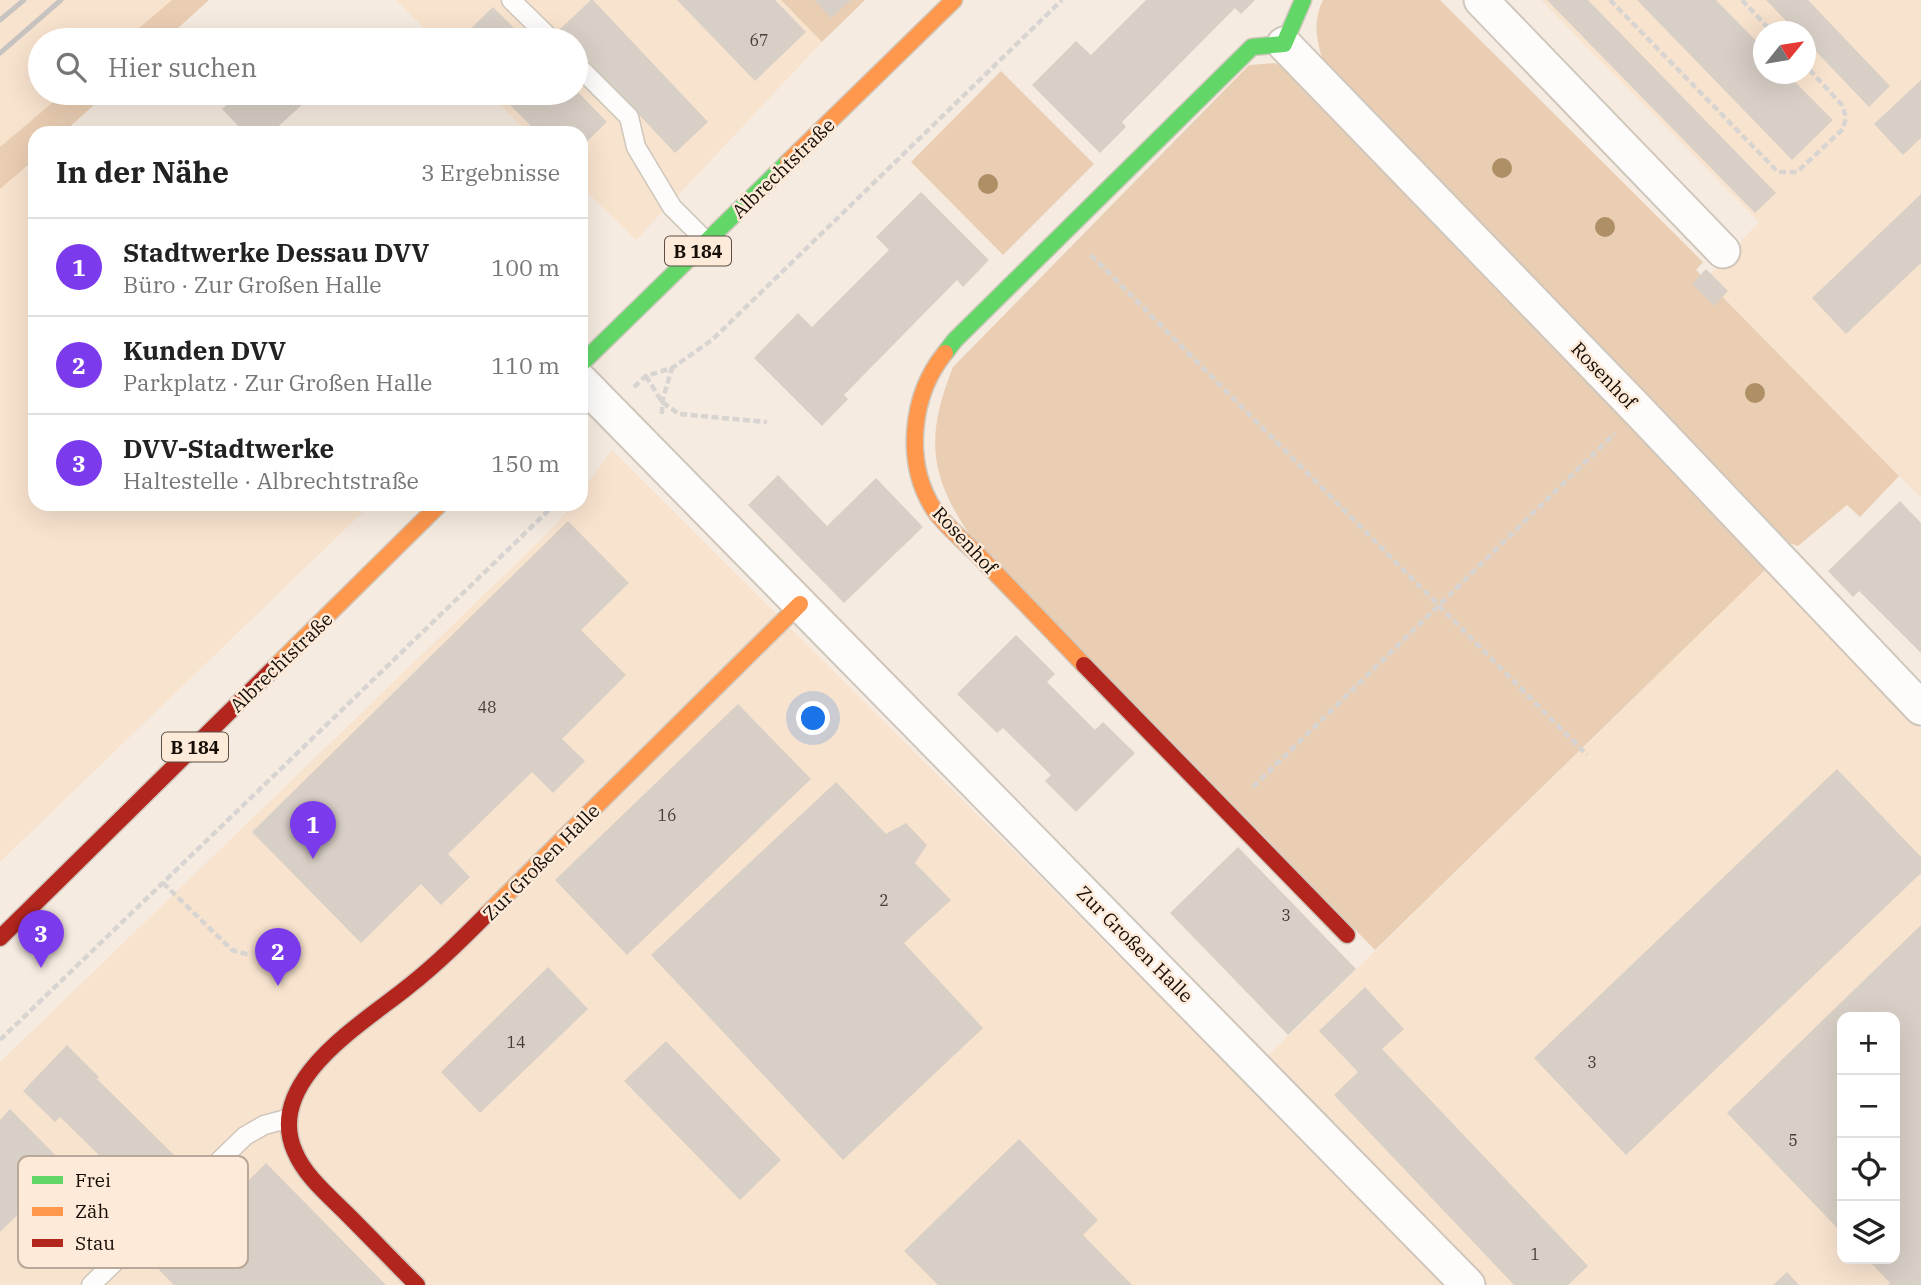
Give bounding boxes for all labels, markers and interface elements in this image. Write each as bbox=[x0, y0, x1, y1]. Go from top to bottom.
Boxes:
north arrow bbox=[1753, 21, 1816, 84]
search box bbox=[28, 28, 588, 105]
house number: 67 bbox=[749, 30, 769, 50]
icon: search bbox=[52, 48, 90, 86]
text: Hier suchen bbox=[108, 50, 257, 84]
street label: Albrechtstraße bbox=[727, 113, 839, 223]
text: In der Nähe bbox=[56, 152, 229, 191]
text: 3 Ergebnisse bbox=[421, 157, 560, 187]
text: Stadtwerke Dessau DVV bbox=[123, 235, 429, 269]
road number: B 184 bbox=[665, 236, 731, 265]
text: 1 bbox=[72, 252, 86, 282]
text: 100 m bbox=[491, 252, 560, 282]
text: Büro · Zur Großen Halle bbox=[123, 269, 382, 299]
text: Kunden DVV bbox=[123, 333, 286, 367]
street label: Rosenhof bbox=[1566, 337, 1643, 415]
text: 2 bbox=[72, 350, 86, 380]
text: 110 m bbox=[491, 350, 560, 380]
text: Parkplatz · Zur Großen Halle bbox=[123, 367, 432, 397]
text: DVV-Stadtwerke bbox=[123, 431, 334, 465]
text: 3 bbox=[72, 448, 86, 478]
text: 150 m bbox=[491, 448, 560, 478]
text: Haltestelle · Albrechtstraße bbox=[123, 465, 419, 495]
street label: Rosenhof bbox=[928, 501, 1003, 580]
street label: Albrechtstraße bbox=[225, 607, 337, 717]
house number: 48 bbox=[477, 697, 497, 717]
your location bbox=[796, 701, 830, 735]
road number: B 184 bbox=[162, 732, 228, 762]
street label: Zur Großen Halle bbox=[478, 799, 604, 925]
pin: 1 bbox=[290, 801, 336, 859]
house number: 16 bbox=[657, 805, 677, 825]
street label: Zur Großen Halle bbox=[1072, 881, 1198, 1007]
house number: 2 bbox=[879, 890, 889, 910]
house number: 3 bbox=[1281, 905, 1291, 925]
pin: 3 bbox=[18, 910, 64, 968]
pin: 2 bbox=[255, 928, 301, 986]
map controls bbox=[1837, 1012, 1900, 1264]
button: + bbox=[1837, 1012, 1900, 1075]
house number: 14 bbox=[506, 1032, 526, 1052]
house number: 3 bbox=[1587, 1052, 1597, 1072]
button: − bbox=[1837, 1075, 1900, 1138]
house number: 5 bbox=[1788, 1130, 1798, 1150]
button: locate bbox=[1837, 1138, 1900, 1201]
legend bbox=[18, 1156, 248, 1268]
text: Frei bbox=[75, 1168, 111, 1192]
text: Zäh bbox=[75, 1199, 109, 1223]
button: layers bbox=[1837, 1201, 1900, 1264]
text: Stau bbox=[75, 1231, 115, 1255]
house number: 1 bbox=[1530, 1244, 1540, 1264]

